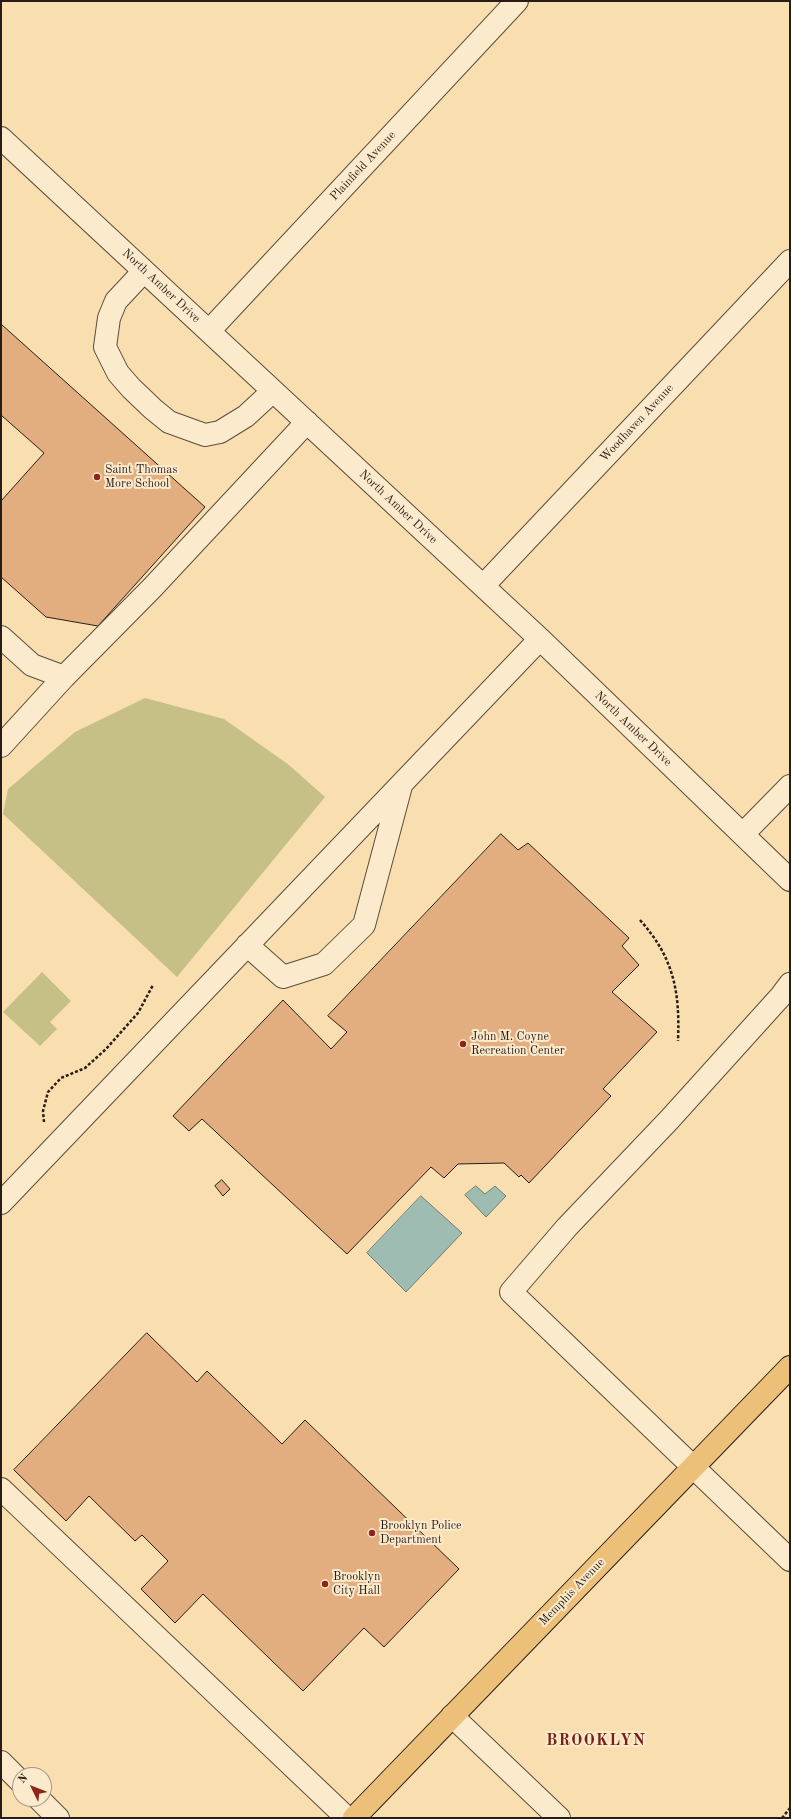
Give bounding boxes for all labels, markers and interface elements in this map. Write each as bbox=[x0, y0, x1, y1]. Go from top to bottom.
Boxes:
street label: Plainfield Avenue bbox=[327, 128, 399, 204]
street label: North Amber Drive bbox=[119, 246, 203, 326]
street label: Woodhaven Avenue bbox=[597, 381, 677, 465]
place label: Saint Thomas More School bbox=[105, 463, 177, 491]
street label: North Amber Drive bbox=[356, 467, 440, 547]
marker: Saint Thomas More School bbox=[92, 472, 102, 482]
street label: North Amber Drive bbox=[591, 689, 675, 769]
place label: John M. Coyne Recreation Center bbox=[471, 1030, 565, 1058]
marker: John M. Coyne Recreation Center bbox=[458, 1039, 468, 1049]
place label: Brooklyn Police Department bbox=[380, 1519, 462, 1547]
marker: Brooklyn Police Department bbox=[367, 1528, 377, 1538]
street label: Memphis Avenue bbox=[536, 1555, 608, 1629]
place label: Brooklyn City Hall bbox=[333, 1570, 380, 1598]
marker: Brooklyn City Hall bbox=[320, 1579, 330, 1589]
district label: BROOKLYN bbox=[546, 1731, 646, 1751]
north arrow bbox=[12, 1767, 52, 1807]
text: N bbox=[17, 1772, 30, 1786]

